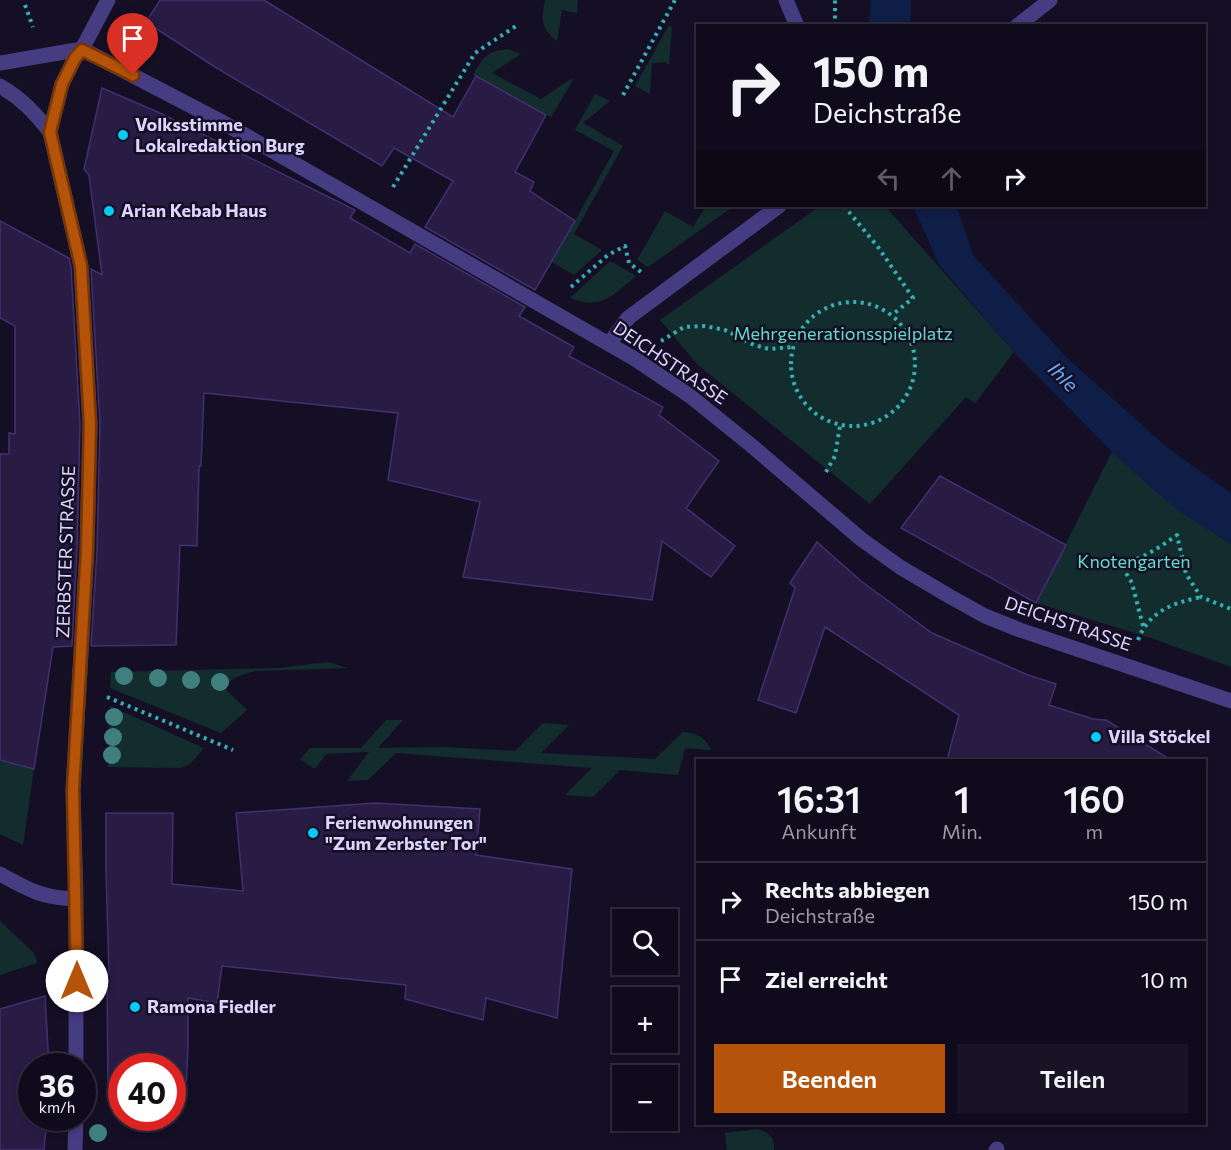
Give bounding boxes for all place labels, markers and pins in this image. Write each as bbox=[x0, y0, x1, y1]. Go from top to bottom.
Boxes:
pin bbox=[107, 13, 158, 75]
place label: Volksstimme Lokalredaktion Burg bbox=[135, 113, 305, 156]
marker: Volksstimme Lokalredaktion Burg bbox=[116, 128, 130, 142]
place label: Arian Kebab Haus bbox=[121, 199, 267, 221]
marker: Arian Kebab Haus bbox=[102, 204, 116, 218]
place label: Villa Stöckel bbox=[1108, 725, 1210, 747]
marker: Villa Stöckel bbox=[1089, 730, 1103, 744]
place label: Ferienwohnungen "Zum Zerbster Tor" bbox=[325, 811, 487, 854]
marker: Ferienwohnungen "Zum Zerbster Tor" bbox=[306, 826, 320, 840]
place label: Ramona Fiedler bbox=[147, 995, 276, 1017]
marker: Ramona Fiedler bbox=[128, 1000, 142, 1014]

